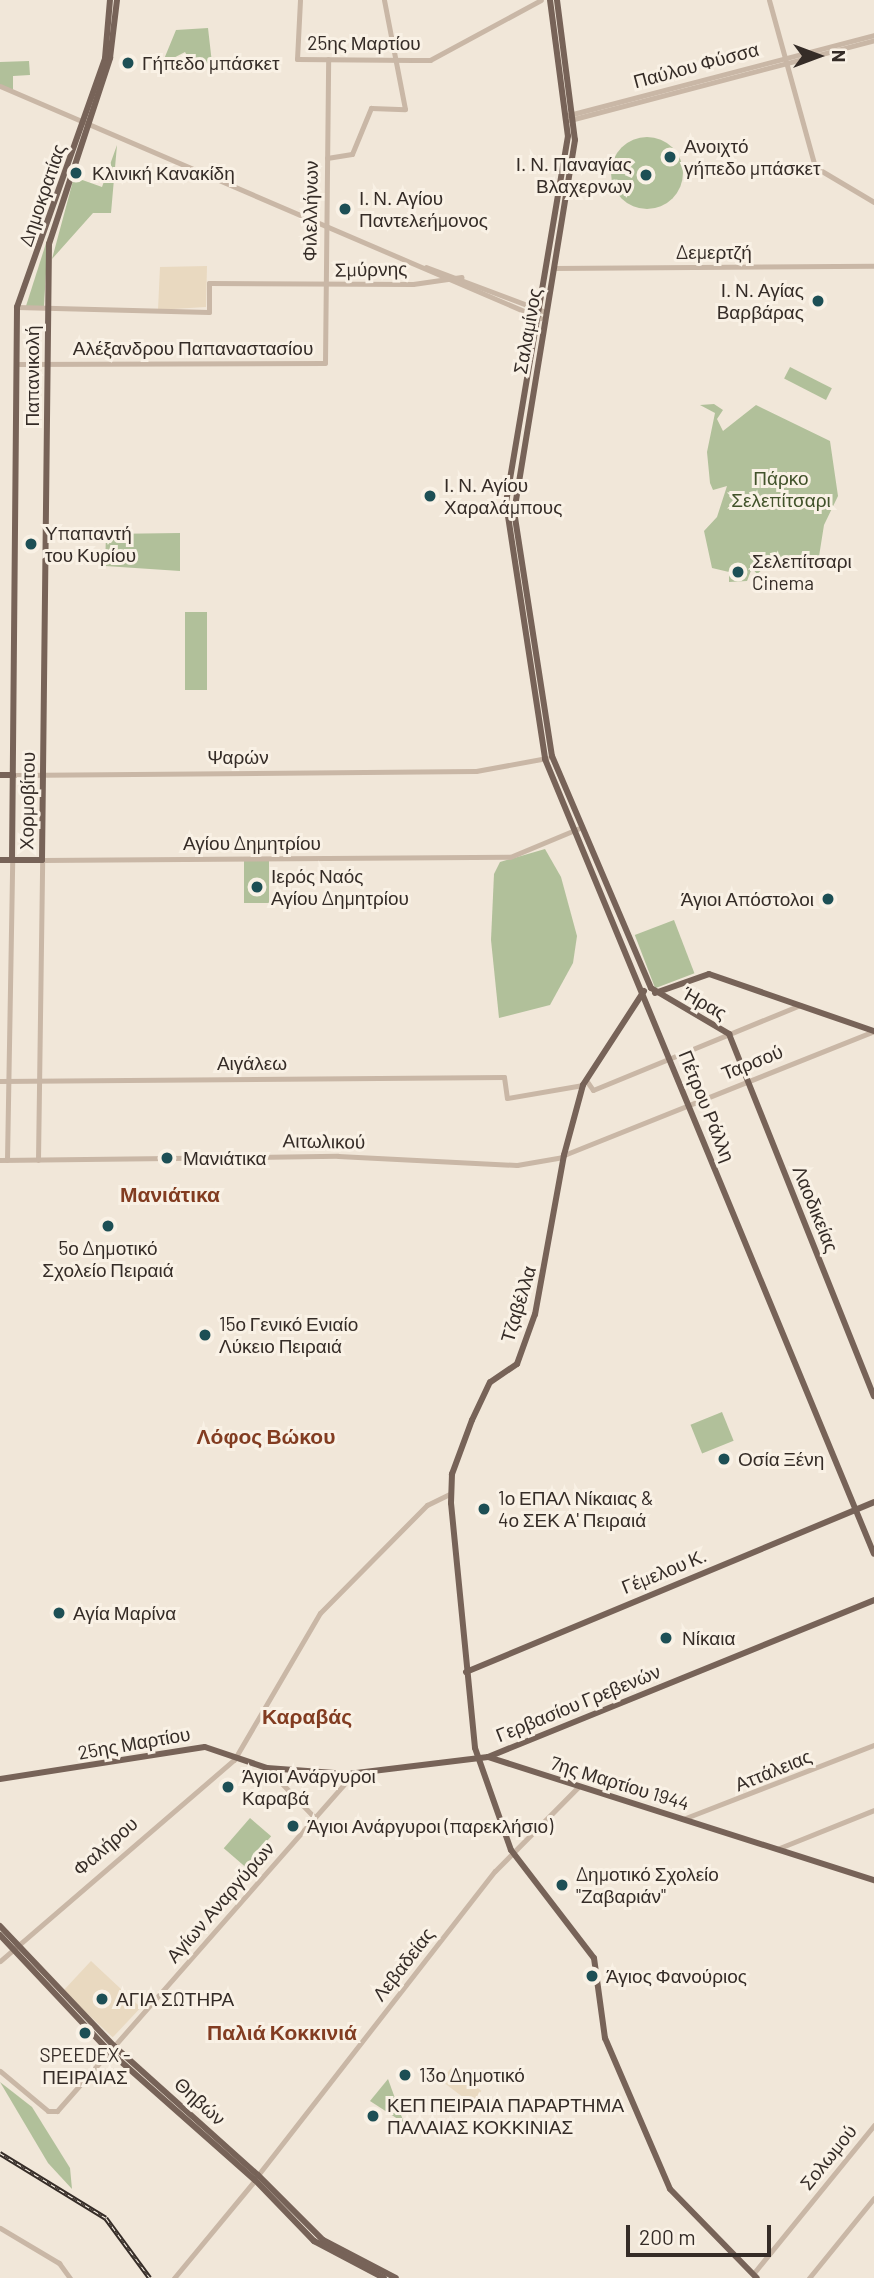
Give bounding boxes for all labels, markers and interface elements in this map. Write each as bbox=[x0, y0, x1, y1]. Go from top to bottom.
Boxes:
north arrow bbox=[783, 21, 853, 91]
street label: 25ης Μαρτίου bbox=[307, 32, 421, 54]
street label: Παύλου Φύσσα bbox=[631, 37, 761, 93]
text: N bbox=[828, 50, 851, 62]
place label: Γήπεδο μπάσκετ bbox=[142, 52, 280, 74]
marker: Γήπεδο μπάσκετ bbox=[120, 55, 136, 71]
place label: Ανοιχτό γήπεδο μπάσκετ bbox=[684, 135, 821, 179]
street label: Δημοκρατίας bbox=[14, 141, 70, 249]
marker: Ανοιχτό γήπεδο μπάσκετ bbox=[662, 149, 678, 165]
place label: Ι. Ν. Παναγίας Βλαχερνων bbox=[516, 153, 632, 197]
street label: Φιλελλήνων bbox=[298, 160, 322, 262]
place label: Κλινική Κανακίδη bbox=[92, 162, 235, 184]
marker: Κλινική Κανακίδη bbox=[66, 163, 86, 183]
marker: Ι. Ν. Παναγίας Βλαχερνων bbox=[638, 167, 654, 183]
place label: Ι. Ν. Αγίου Παντελεήμονος bbox=[359, 187, 488, 231]
marker: Ι. Ν. Αγίου Παντελεήμονος bbox=[337, 201, 353, 217]
street label: Δεμερτζή bbox=[676, 241, 752, 263]
street label: Σμύρνης bbox=[335, 257, 407, 281]
place label: Ι. Ν. Αγίας Βαρβάρας bbox=[717, 279, 804, 323]
street label: Σαλαμίνος bbox=[508, 286, 546, 376]
marker: Ι. Ν. Αγίας Βαρβάρας bbox=[810, 293, 826, 309]
street label: Παπανικολή bbox=[21, 325, 43, 427]
street label: Αλέξανδρου Παπαναστασίου bbox=[73, 337, 313, 359]
park label: Πάρκο Σελεπίτσαρι bbox=[731, 467, 831, 511]
place label: Ι. Ν. Αγίου Χαραλάμπους bbox=[444, 474, 562, 518]
marker: Ι. Ν. Αγίου Χαραλάμπους bbox=[422, 488, 438, 504]
place label: Υπαπαντή του Κυρίου bbox=[45, 522, 136, 566]
marker: Υπαπαντή του Κυρίου bbox=[23, 536, 39, 552]
place label: Σελεπίτσαρι Cinema bbox=[752, 550, 852, 594]
marker: Σελεπίτσαρι Cinema bbox=[730, 564, 746, 580]
street label: Ψαρών bbox=[207, 746, 269, 768]
street label: Χορμοβίτου bbox=[15, 752, 39, 850]
street label: Αγίου Δημητρίου bbox=[183, 832, 321, 854]
place label: Ιερός Ναός Αγίου Δημητρίου bbox=[271, 865, 409, 909]
marker: Ιερός Ναός Αγίου Δημητρίου bbox=[249, 879, 265, 895]
place label: Άγιοι Απόστολοι bbox=[681, 888, 814, 910]
marker: Άγιοι Απόστολοι bbox=[820, 891, 836, 907]
street label: Ήρας bbox=[679, 982, 731, 1024]
street label: Ταρσού bbox=[718, 1039, 786, 1085]
street label: Πέτρου Ράλλη bbox=[674, 1047, 740, 1165]
street label: Αιγάλεω bbox=[217, 1052, 287, 1074]
street label: Αιτωλικού bbox=[283, 1129, 365, 1153]
place label: Μανιάτικα bbox=[183, 1147, 266, 1169]
marker: Μανιάτικα bbox=[157, 1148, 177, 1168]
street label: Λαοδικείας bbox=[788, 1162, 844, 1256]
district label: Μανιάτικα bbox=[120, 1181, 220, 1207]
marker: 5ο Δημοτικό Σχολείο Πειραιά bbox=[100, 1218, 116, 1234]
place label: 5ο Δημοτικό Σχολείο Πειραιά bbox=[42, 1237, 174, 1281]
street label: Τζαβέλλα bbox=[496, 1263, 540, 1345]
place label: 15ο Γενικό Ενιαίο Λύκειο Πειραιά bbox=[219, 1313, 358, 1357]
marker: 15ο Γενικό Ενιαίο Λύκειο Πειραιά bbox=[197, 1327, 213, 1343]
district label: Λόφος Βώκου bbox=[197, 1423, 335, 1449]
place label: Οσία Ξένη bbox=[738, 1448, 824, 1470]
marker: Οσία Ξένη bbox=[716, 1451, 732, 1467]
place label: 1ο ΕΠΑΛ Νίκαιας & 4ο ΣΕΚ Α' Πειραιά bbox=[498, 1487, 653, 1531]
marker: 1ο ΕΠΑΛ Νίκαιας & 4ο ΣΕΚ Α' Πειραιά bbox=[476, 1501, 492, 1517]
street label: Γέμελου Κ. bbox=[618, 1544, 710, 1598]
place label: Αγία Μαρίνα bbox=[73, 1602, 176, 1624]
marker: Αγία Μαρίνα bbox=[51, 1605, 67, 1621]
place label: Νίκαια bbox=[682, 1627, 735, 1649]
marker: Νίκαια bbox=[656, 1628, 676, 1648]
street label: Γερβασίου Γρεβενών bbox=[492, 1660, 664, 1746]
district label: Καραβάς bbox=[262, 1703, 352, 1729]
street label: 25ης Μαρτίου bbox=[76, 1722, 192, 1764]
street label: Αττάλειας bbox=[731, 1744, 815, 1796]
street label: 7ης Μαρτίου 1944 bbox=[548, 1751, 692, 1815]
place label: Άγιοι Ανάργυροι Καραβά bbox=[242, 1765, 376, 1809]
marker: Άγιοι Ανάργυροι Καραβά bbox=[220, 1779, 236, 1795]
street label: Φαλήρου bbox=[68, 1812, 142, 1880]
place label: Άγιοι Ανάργυροι (παρεκλήσιο) bbox=[307, 1815, 553, 1837]
marker: Άγιοι Ανάργυροι (παρεκλήσιο) bbox=[285, 1818, 301, 1834]
street label: Αγίων Αναργύρων bbox=[161, 1837, 279, 1967]
place label: Δημοτικό Σχολείο "Ζαβαριάν" bbox=[576, 1863, 719, 1907]
marker: Δημοτικό Σχολείο "Ζαβαριάν" bbox=[554, 1877, 570, 1893]
street label: Λεβαδείας bbox=[367, 1923, 439, 2005]
place label: Άγιος Φανούριος bbox=[606, 1965, 747, 1987]
marker: Άγιος Φανούριος bbox=[584, 1968, 600, 1984]
place label: ΑΓΙΑ ΣΩΤΗΡΑ bbox=[116, 1988, 234, 2010]
marker: ΑΓΙΑ ΣΩΤΗΡΑ bbox=[94, 1991, 110, 2007]
district label: Παλιά Κοκκινιά bbox=[207, 2019, 357, 2045]
marker: SPEEDEX - ΠΕΙΡΑΙΑΣ bbox=[77, 2025, 93, 2041]
place label: SPEEDEX - ΠΕΙΡΑΙΑΣ bbox=[39, 2044, 131, 2088]
place label: 13ο Δημοτικό bbox=[419, 2064, 525, 2086]
marker: 13ο Δημοτικό bbox=[397, 2067, 413, 2083]
street label: Θηβών bbox=[170, 2072, 230, 2130]
place label: ΚΕΠ ΠΕΙΡΑΙΑ ΠΑΡΑΡΤΗΜΑ ΠΑΛΑΙΑΣ ΚΟΚΚΙΝΙΑΣ bbox=[387, 2094, 624, 2138]
marker: ΚΕΠ ΠΕΙΡΑΙΑ ΠΑΡΑΡΤΗΜΑ ΠΑΛΑΙΑΣ ΚΟΚΚΙΝΙΑΣ bbox=[365, 2108, 381, 2124]
street label: Σολωμού bbox=[795, 2120, 861, 2194]
scale bar bbox=[629, 2212, 774, 2256]
text: 200 m bbox=[639, 2224, 696, 2249]

